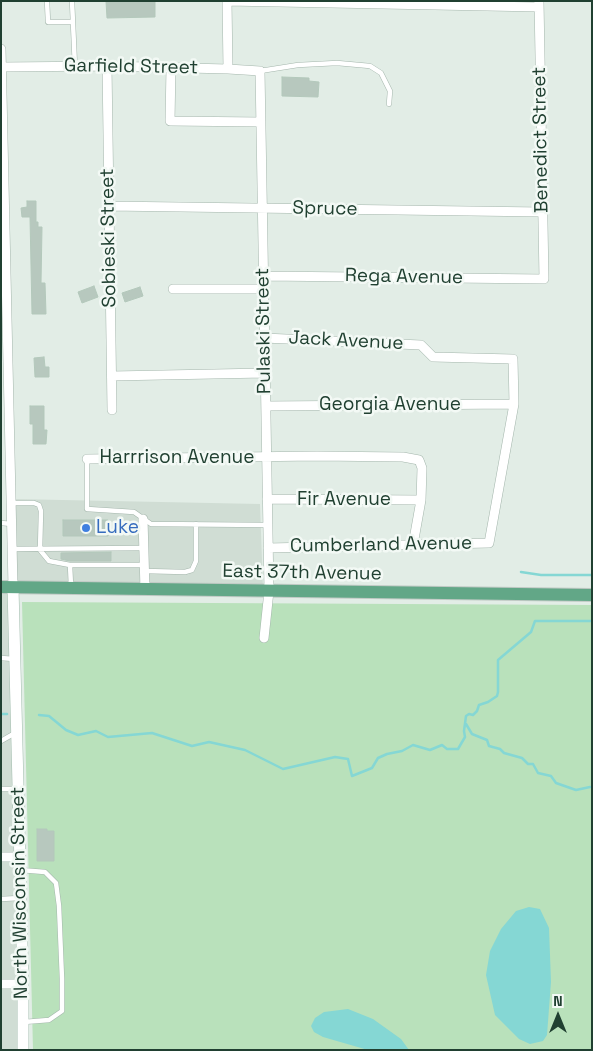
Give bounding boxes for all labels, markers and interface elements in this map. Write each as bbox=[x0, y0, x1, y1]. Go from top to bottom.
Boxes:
street label: Garfield Street bbox=[64, 54, 198, 80]
street label: Benedict Street bbox=[528, 67, 554, 213]
street label: Sobieski Street bbox=[96, 168, 122, 308]
street label: Spruce bbox=[292, 197, 358, 221]
street label: Rega Avenue bbox=[345, 265, 463, 289]
street label: Pulaski Street bbox=[251, 268, 277, 394]
street label: Jack Avenue bbox=[288, 327, 404, 355]
street label: Georgia Avenue bbox=[319, 394, 461, 416]
street label: Harrrison Avenue bbox=[100, 447, 254, 469]
street label: Fir Avenue bbox=[297, 489, 391, 511]
place label: Luke bbox=[96, 517, 139, 539]
marker: Luke bbox=[80, 522, 92, 534]
street label: Cumberland Avenue bbox=[290, 532, 472, 558]
street label: East 37th Avenue bbox=[222, 560, 382, 586]
street label: North Wisconsin Street bbox=[7, 787, 33, 999]
north arrow bbox=[533, 991, 583, 1041]
text: N bbox=[553, 992, 563, 1010]

